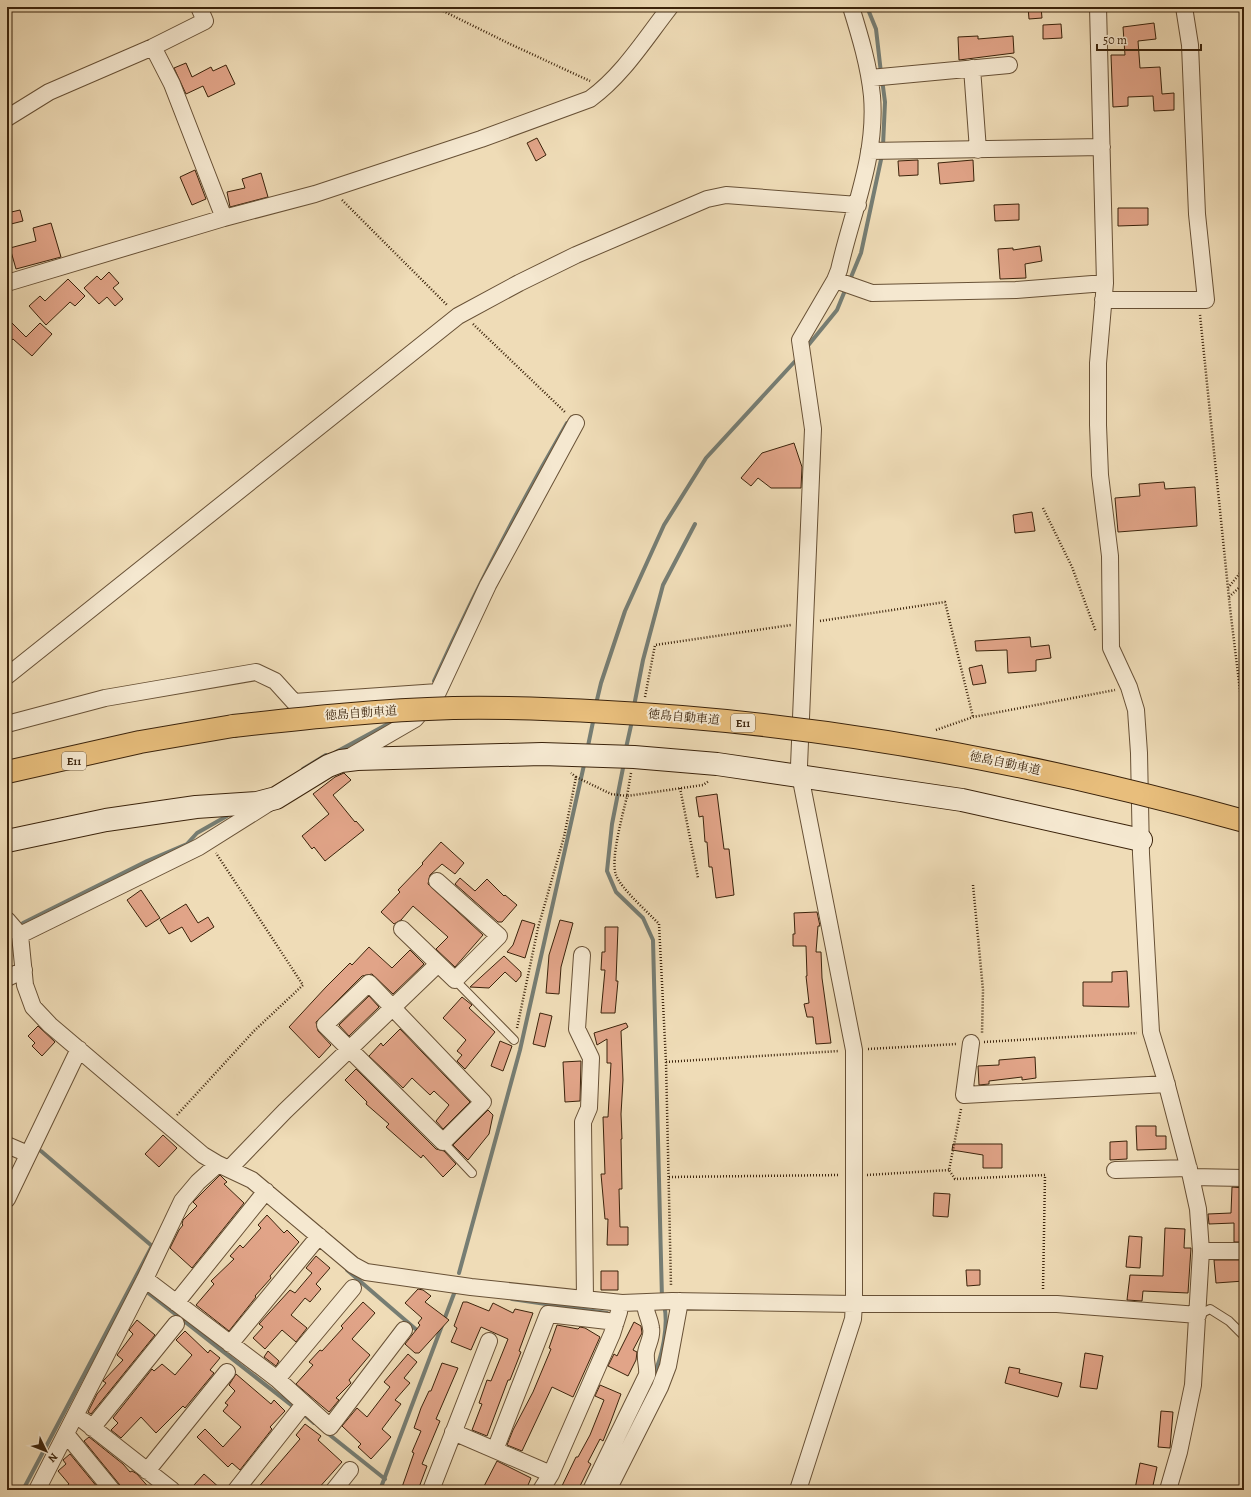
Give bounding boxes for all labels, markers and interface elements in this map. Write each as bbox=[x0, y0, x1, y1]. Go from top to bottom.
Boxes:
scale bar bbox=[1097, 26, 1201, 52]
text: 50 m bbox=[1103, 32, 1127, 48]
street label: 徳島自動車道 bbox=[325, 703, 397, 723]
street label: 徳島自動車道 bbox=[647, 706, 721, 728]
road number: E11 bbox=[731, 714, 755, 732]
street label: 徳島自動車道 bbox=[968, 748, 1042, 778]
road number: E11 bbox=[62, 752, 86, 770]
north arrow bbox=[26, 1431, 66, 1471]
text: N bbox=[45, 1449, 61, 1466]

